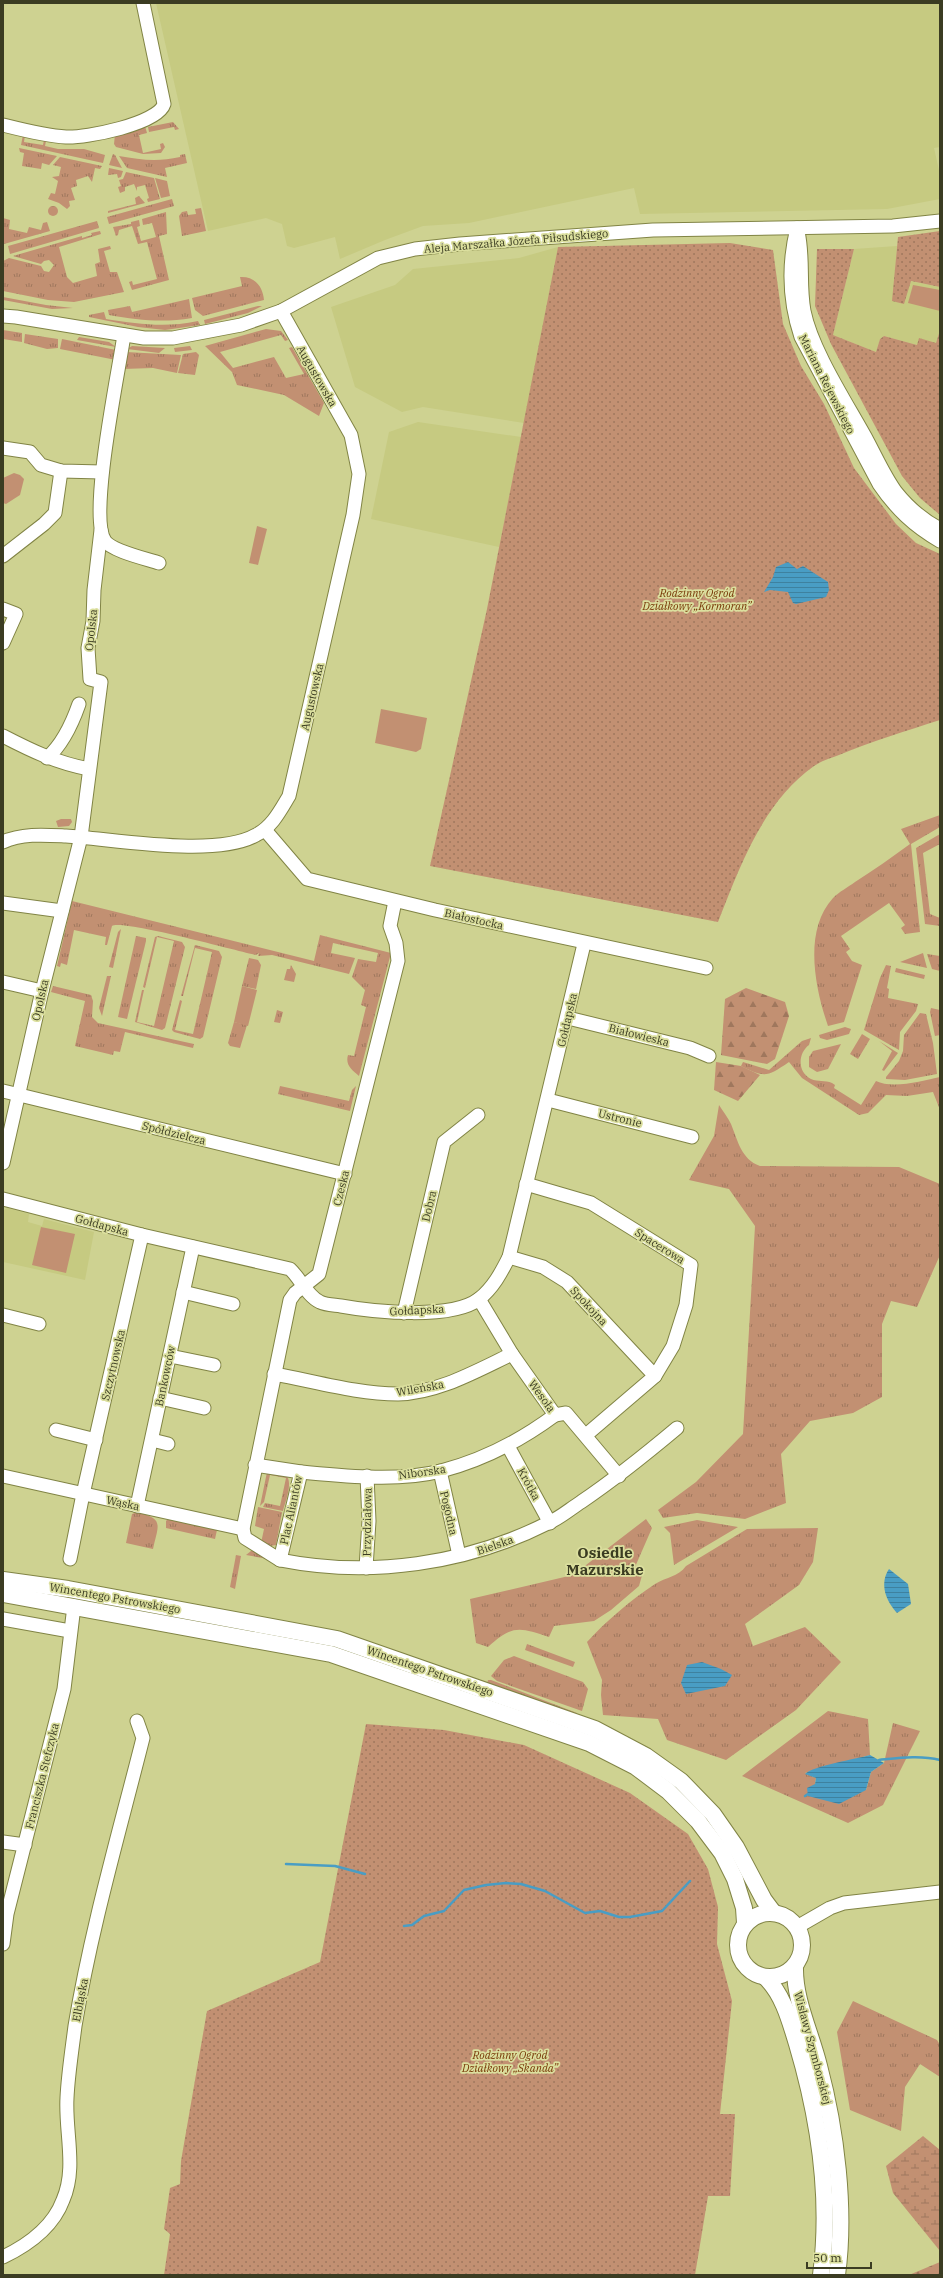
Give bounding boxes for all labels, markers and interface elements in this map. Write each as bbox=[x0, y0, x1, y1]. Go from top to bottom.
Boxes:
street label: Aleja Marszałka Józefa Piłsudskiego bbox=[423, 226, 609, 256]
street label: Mariana Rejewskiego bbox=[796, 332, 858, 436]
street label: Augustowska bbox=[294, 343, 340, 409]
park label: Rodzinny Ogród Działkowy „Kormoran” bbox=[641, 586, 753, 613]
street label: Opolska bbox=[82, 608, 100, 652]
street label: Augustowska bbox=[297, 662, 327, 732]
street label: Białostocka bbox=[443, 905, 505, 933]
street label: Opolska bbox=[28, 978, 52, 1022]
street label: Gołdapska bbox=[554, 992, 580, 1048]
street label: Białowieska bbox=[607, 1021, 671, 1049]
street label: Ustronie bbox=[597, 1106, 643, 1130]
street label: Spółdzielcza bbox=[141, 1118, 207, 1148]
street label: Czeska bbox=[330, 1169, 352, 1207]
street label: Dobra bbox=[419, 1189, 439, 1223]
street label: Gołdapska bbox=[74, 1211, 130, 1239]
street label: Spacerowa bbox=[632, 1225, 688, 1267]
street label: Spokojna bbox=[567, 1284, 611, 1328]
street label: Gołdapska bbox=[389, 1302, 445, 1318]
street label: Szczytnowska bbox=[98, 1328, 128, 1402]
street label: Bankowców bbox=[152, 1344, 178, 1408]
street label: Wileńska bbox=[395, 1377, 445, 1399]
street label: Wesoła bbox=[525, 1377, 559, 1415]
street label: Niborska bbox=[397, 1462, 447, 1482]
street label: Krótka bbox=[514, 1465, 544, 1503]
street label: Plac Aliantów bbox=[277, 1474, 305, 1546]
street label: Przydziałowa bbox=[359, 1488, 375, 1556]
street label: Pogodna bbox=[437, 1490, 461, 1536]
street label: Wąska bbox=[105, 1493, 141, 1513]
street label: Bielska bbox=[475, 1532, 515, 1558]
district label: Osiedle Mazurskie bbox=[566, 1543, 644, 1579]
street label: Wincentego Pstrowskiego bbox=[49, 1580, 181, 1616]
street label: Wincentego Pstrowskiego bbox=[365, 1643, 495, 1699]
street label: Franciszka Stefczyka bbox=[22, 1721, 62, 1831]
street label: Elbląska bbox=[69, 1977, 91, 2023]
street label: Wisławy Szymborskiej bbox=[791, 1990, 835, 2106]
park label: Rodzinny Ogród Działkowy „Skanda” bbox=[461, 2048, 559, 2075]
scale bar bbox=[807, 2244, 871, 2270]
text: 50 m bbox=[813, 2250, 842, 2265]

